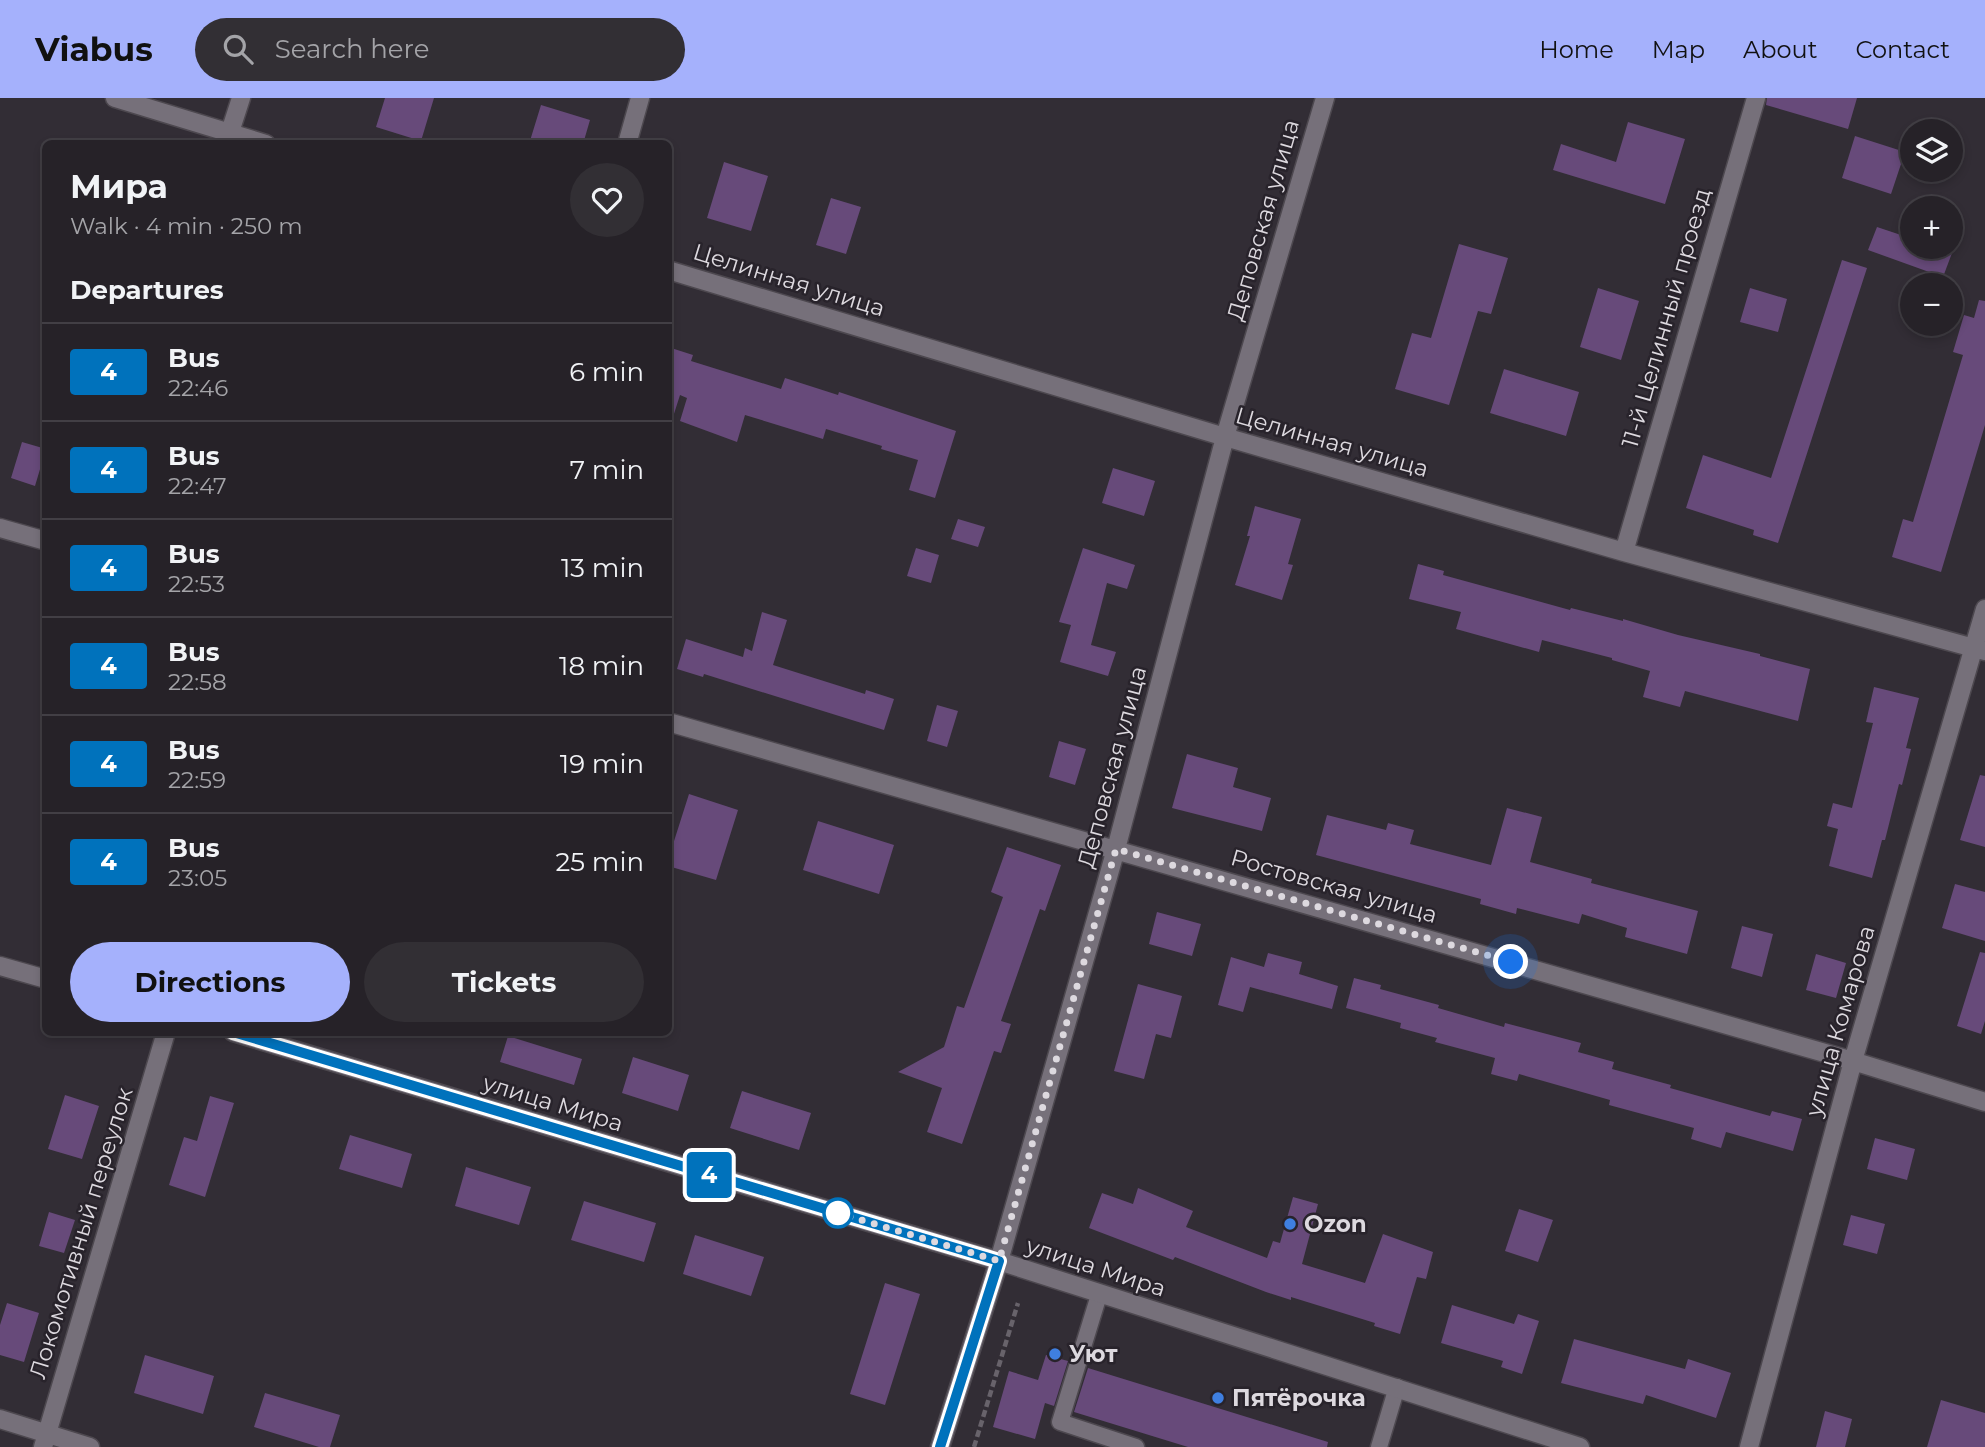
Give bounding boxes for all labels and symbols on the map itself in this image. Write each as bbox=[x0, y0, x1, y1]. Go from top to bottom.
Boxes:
street label: Деповская улица bbox=[1221, 116, 1305, 324]
street label: 11-й Целинный проезд bbox=[1616, 185, 1716, 451]
street label: Целинная улица bbox=[690, 237, 888, 323]
street label: Целинная улица bbox=[1232, 401, 1432, 483]
street label: Деповская улица bbox=[1072, 663, 1152, 871]
street label: Ростовская улица bbox=[1227, 843, 1441, 929]
street label: улица Комарова bbox=[1799, 922, 1881, 1121]
your location bbox=[1493, 944, 1528, 979]
street label: улица Мира bbox=[479, 1068, 626, 1138]
street label: Локомотивный переулок bbox=[23, 1083, 139, 1382]
line badge: 4 bbox=[686, 1152, 732, 1198]
unlabelled marker bbox=[823, 1198, 853, 1228]
place label: Ozon bbox=[1304, 1210, 1367, 1238]
marker: Ozon bbox=[1282, 1216, 1298, 1232]
street label: улица Мира bbox=[1022, 1231, 1169, 1303]
place label: Уют bbox=[1069, 1340, 1118, 1368]
marker: Уют bbox=[1047, 1346, 1063, 1362]
place label: Пятёрочка bbox=[1232, 1384, 1366, 1412]
marker: Пятёрочка bbox=[1210, 1390, 1226, 1406]

